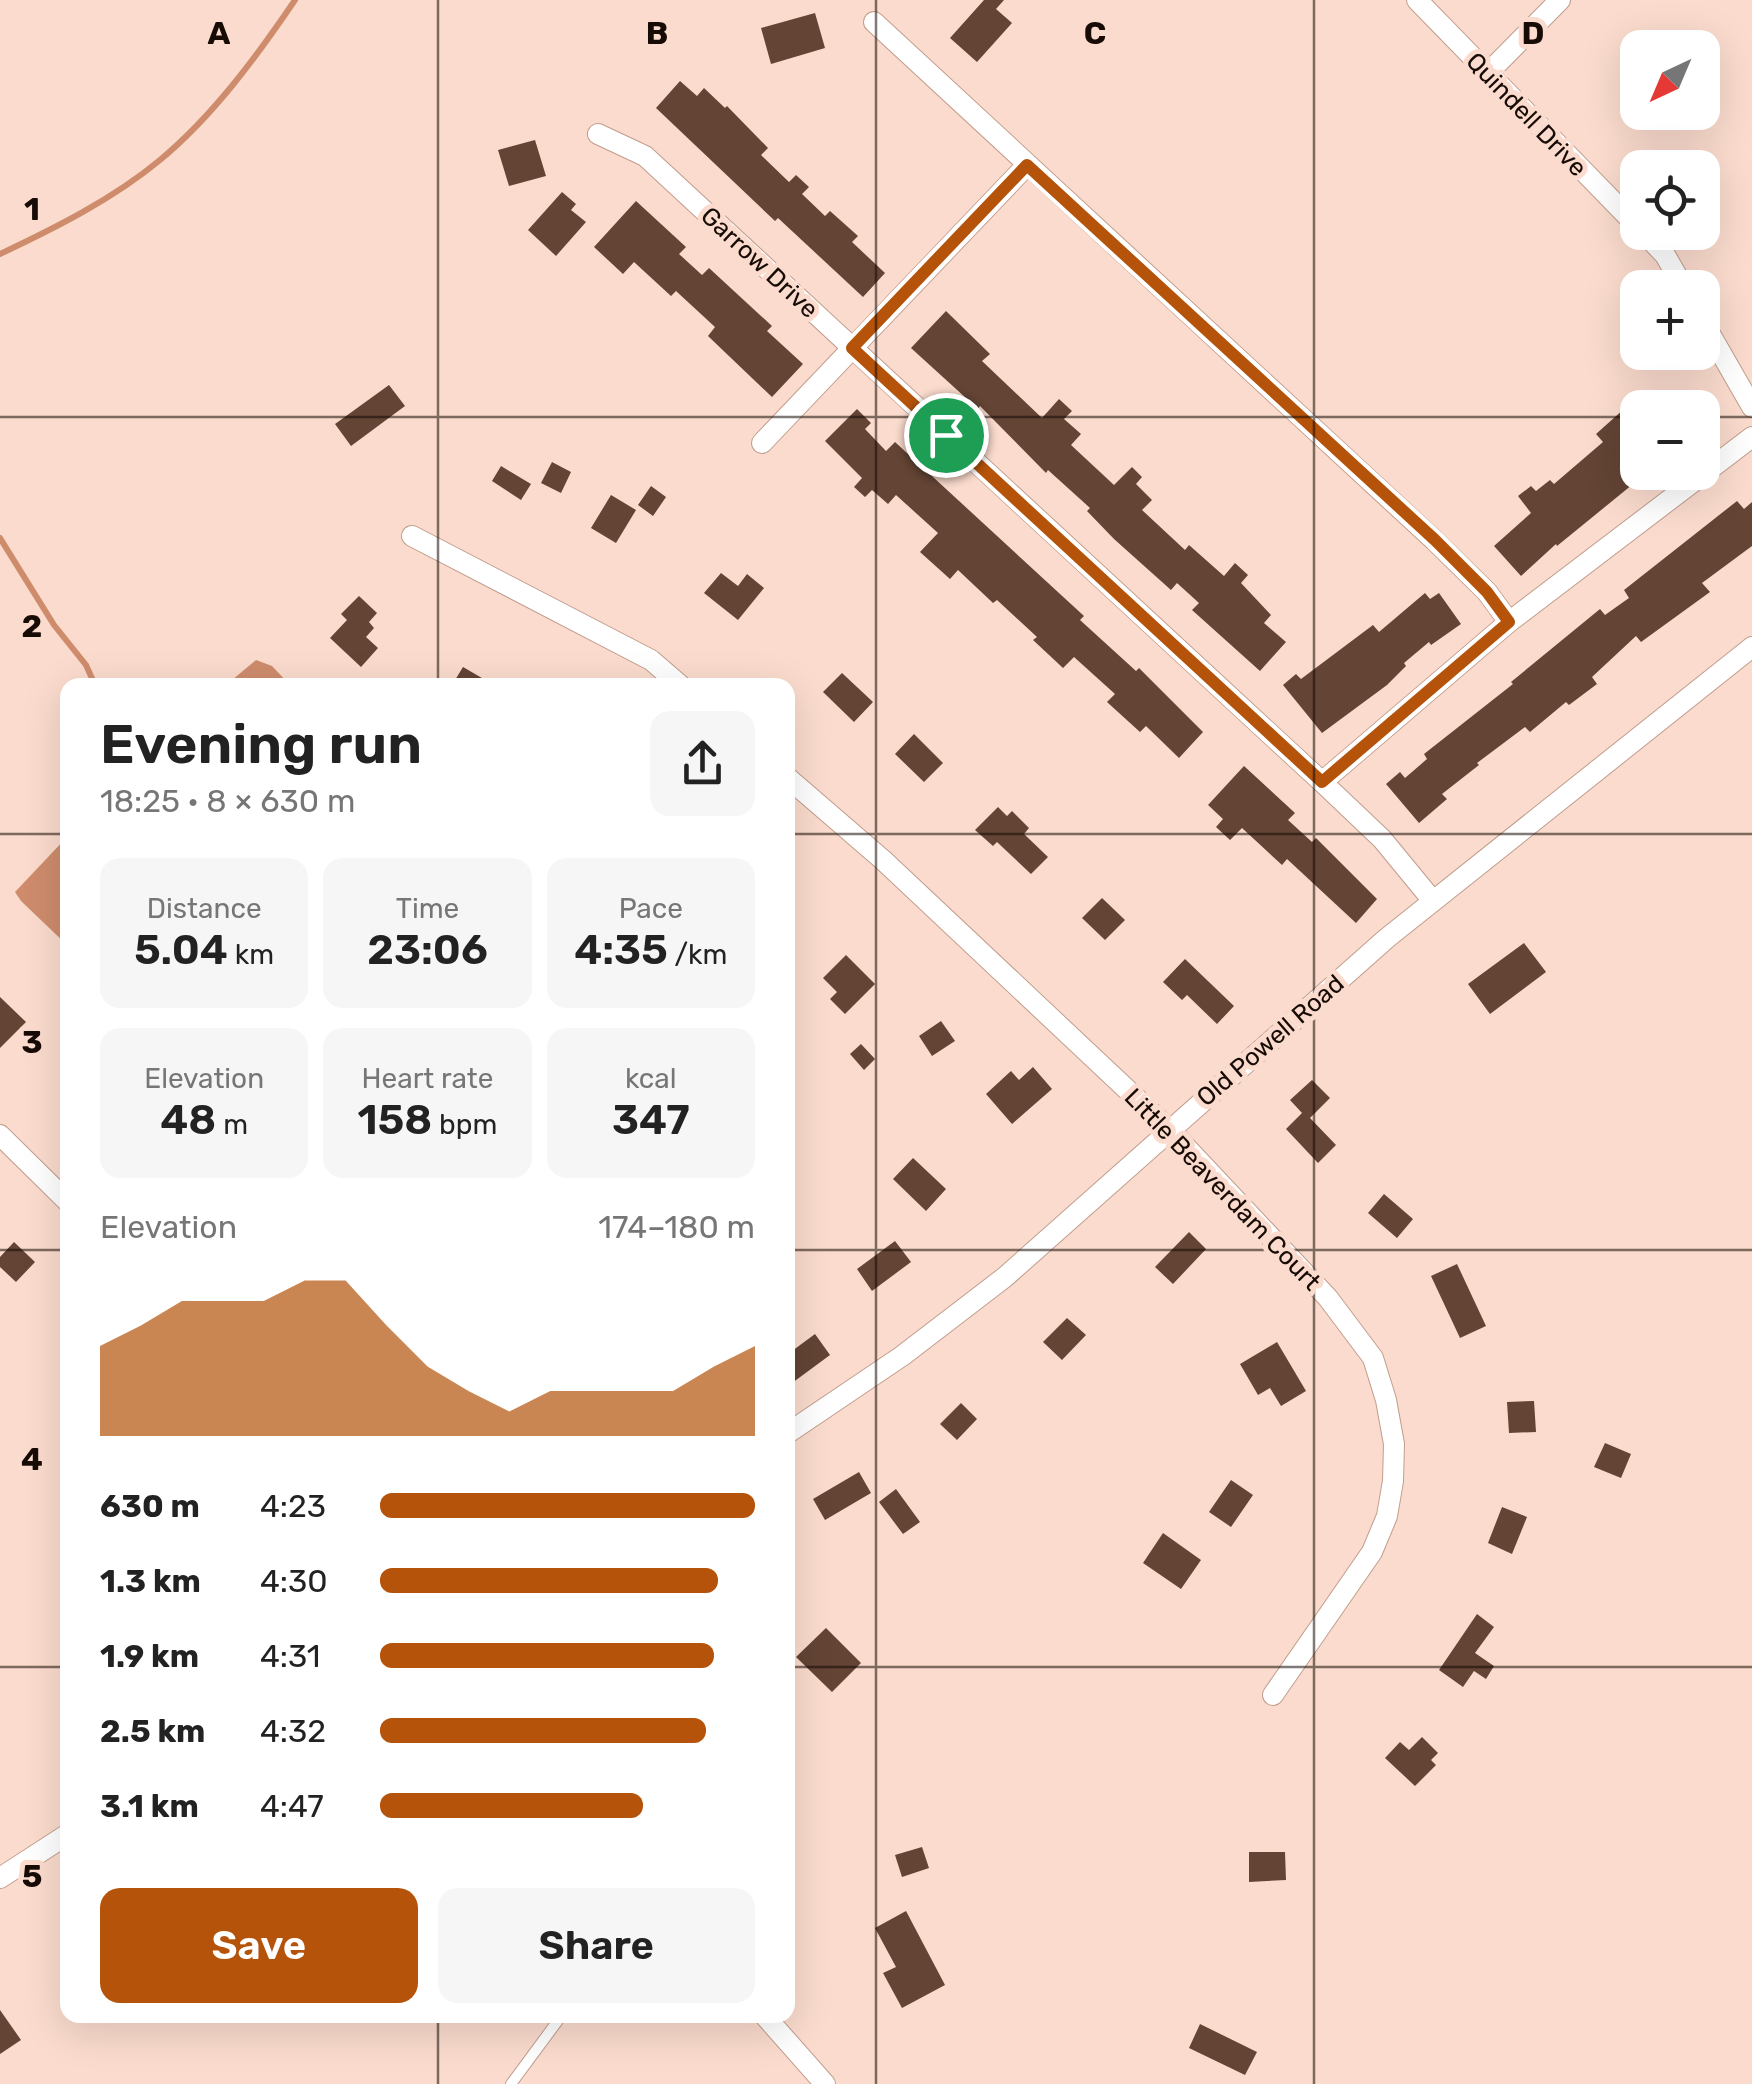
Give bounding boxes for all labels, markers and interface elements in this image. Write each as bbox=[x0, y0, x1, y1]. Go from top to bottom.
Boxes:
text: A bbox=[208, 14, 231, 52]
text: B bbox=[646, 14, 668, 52]
text: C bbox=[1084, 14, 1106, 52]
text: D bbox=[1522, 14, 1544, 52]
north arrow bbox=[1620, 30, 1720, 130]
map controls bbox=[1620, 30, 1720, 490]
street label: Quindell Drive bbox=[1460, 47, 1593, 182]
button: locate bbox=[1620, 150, 1720, 250]
text: 1 bbox=[24, 190, 40, 228]
street label: Garrow Drive bbox=[695, 201, 824, 324]
button: + bbox=[1620, 270, 1720, 370]
button: − bbox=[1620, 390, 1720, 490]
pin bbox=[904, 393, 989, 478]
icon: arrive bbox=[919, 408, 974, 463]
text: 2 bbox=[22, 607, 42, 645]
button: share bbox=[650, 711, 755, 816]
text: Evening run bbox=[100, 712, 422, 777]
text: 18:25 · 8 × 630 m bbox=[100, 782, 355, 820]
text: Distance bbox=[147, 892, 262, 925]
text: Time bbox=[396, 892, 459, 925]
text: Pace bbox=[619, 892, 683, 925]
text: 5.04 bbox=[134, 925, 228, 975]
text: 23:06 bbox=[367, 925, 488, 975]
text: 4:35 bbox=[574, 925, 668, 975]
text: km bbox=[228, 938, 274, 971]
text: /km bbox=[668, 938, 727, 971]
street label: Old Powell Road bbox=[1191, 969, 1350, 1112]
text: 3 bbox=[21, 1023, 43, 1061]
text: Elevation bbox=[144, 1062, 264, 1095]
text: Heart rate bbox=[362, 1062, 493, 1095]
text: kcal bbox=[625, 1062, 677, 1095]
street label: Little Beaverdam Court bbox=[1119, 1082, 1327, 1296]
text: 48 bbox=[160, 1095, 216, 1145]
text: 158 bbox=[358, 1095, 432, 1145]
text: 347 bbox=[612, 1095, 690, 1145]
text: m bbox=[216, 1108, 248, 1141]
text: bpm bbox=[432, 1108, 497, 1141]
text: Elevation bbox=[100, 1208, 237, 1246]
text: 174–180 m bbox=[598, 1208, 755, 1246]
text: 4 bbox=[21, 1440, 43, 1478]
text: 630 m bbox=[100, 1487, 200, 1525]
text: 4:23 bbox=[260, 1487, 326, 1525]
text: 1.3 km bbox=[100, 1562, 201, 1600]
text: 4:30 bbox=[260, 1562, 328, 1600]
text: 1.9 km bbox=[100, 1637, 199, 1675]
text: 4:31 bbox=[260, 1637, 320, 1675]
text: 2.5 km bbox=[100, 1712, 205, 1750]
text: 4:32 bbox=[260, 1712, 326, 1750]
text: 3.1 km bbox=[100, 1787, 199, 1825]
text: 4:47 bbox=[260, 1787, 324, 1825]
text: 5 bbox=[22, 1857, 42, 1895]
button: Save bbox=[100, 1888, 418, 2003]
button: Share bbox=[438, 1888, 755, 2003]

